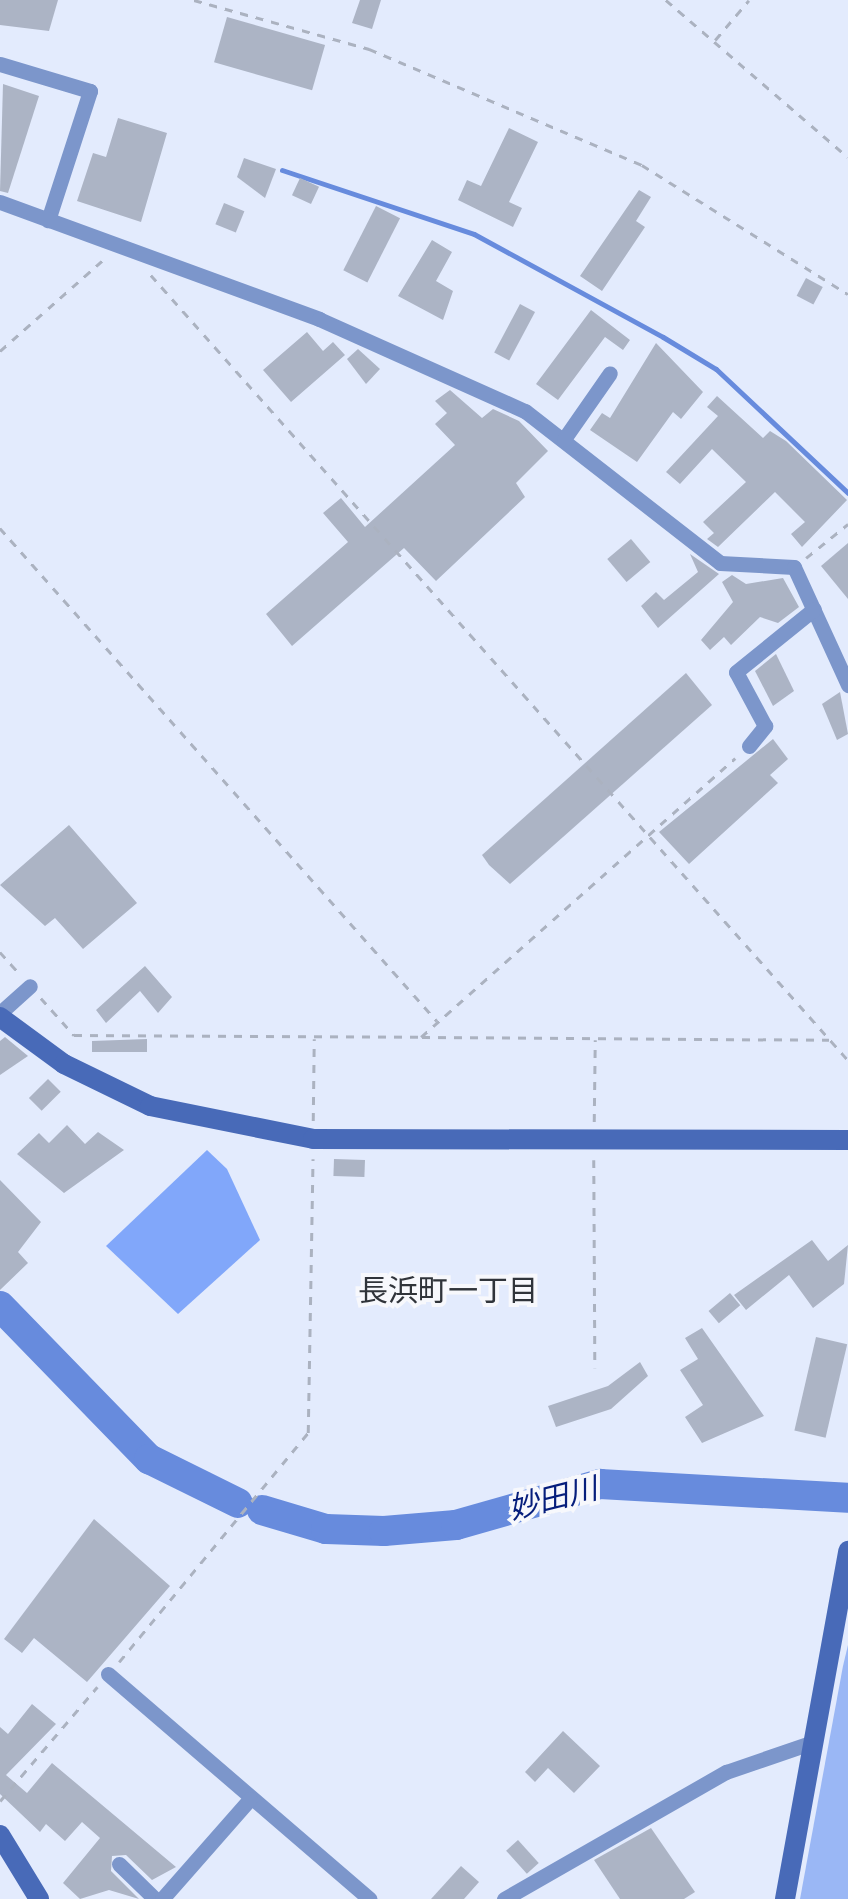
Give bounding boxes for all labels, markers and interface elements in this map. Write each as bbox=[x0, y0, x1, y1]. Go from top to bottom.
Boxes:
district label: 長浜町一丁目 bbox=[358, 1273, 538, 1309]
water label: 妙田川 bbox=[505, 1471, 601, 1527]

